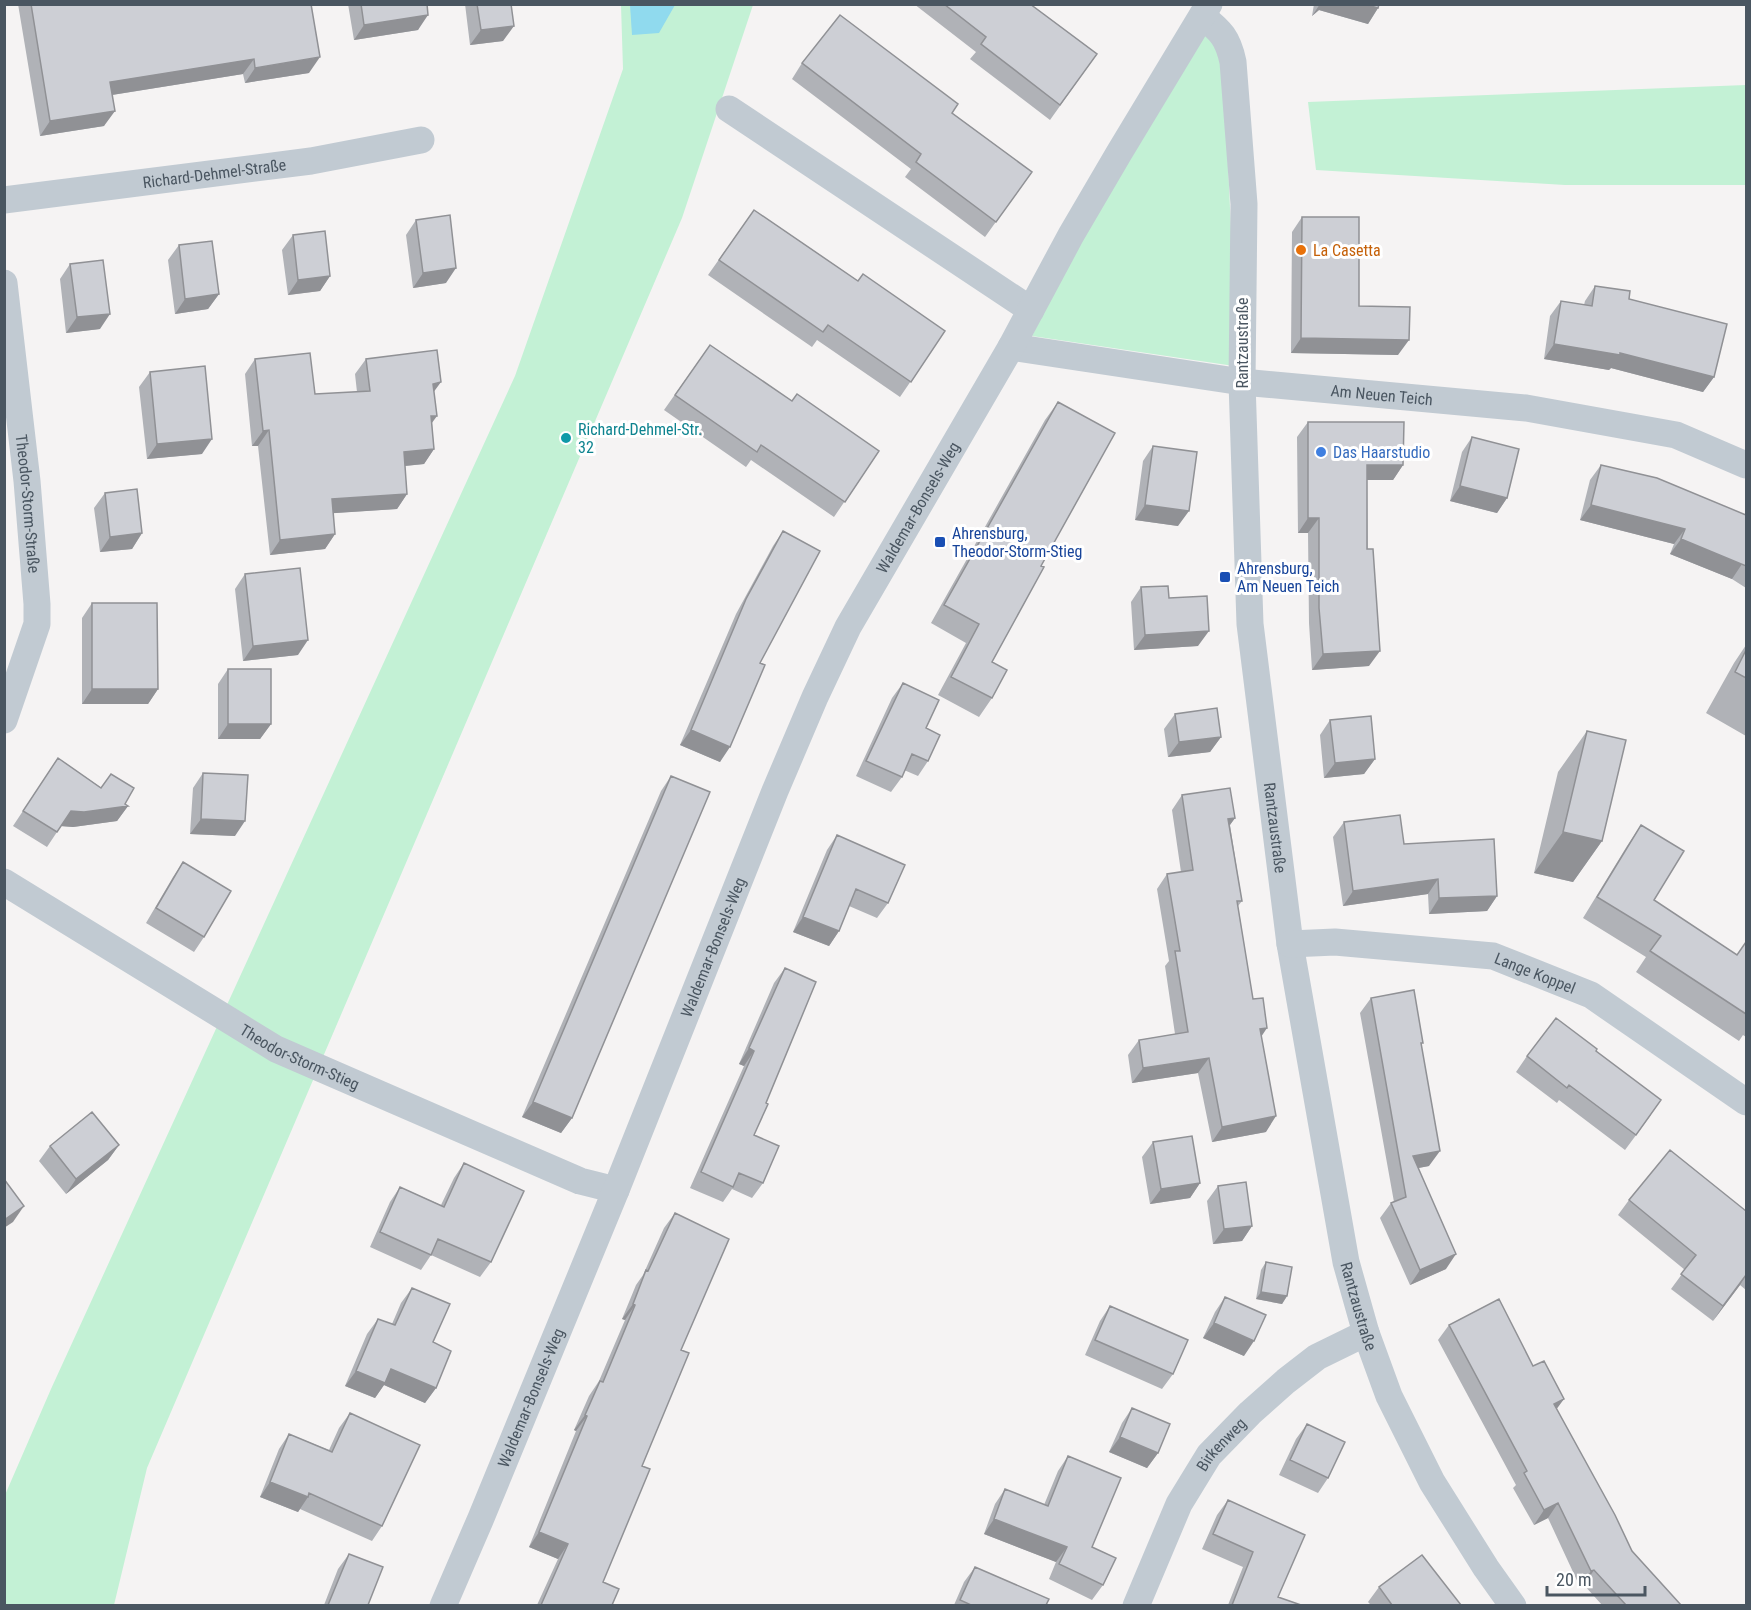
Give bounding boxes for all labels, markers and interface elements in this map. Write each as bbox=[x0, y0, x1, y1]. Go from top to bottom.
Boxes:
street label: Richard-Dehmel-Straße bbox=[142, 155, 287, 192]
place label: La Casetta bbox=[1313, 241, 1381, 260]
marker: La Casetta bbox=[1294, 243, 1308, 257]
street label: Rantzaustraße bbox=[1233, 297, 1252, 389]
street label: Am Neuen Teich bbox=[1330, 381, 1434, 409]
place label: Richard-Dehmel-Str. 32 bbox=[578, 420, 702, 457]
marker: Richard-Dehmel-Str. 32 bbox=[559, 431, 573, 445]
street label: Theodor-Storm-Straße bbox=[12, 433, 43, 574]
street label: Waldemar-Bonsels-Weg bbox=[872, 439, 964, 577]
place label: Das Haarstudio bbox=[1333, 443, 1430, 462]
marker: Das Haarstudio bbox=[1314, 445, 1328, 459]
place label: Ahrensburg, Theodor-Storm-Stieg bbox=[952, 524, 1082, 561]
marker: Ahrensburg, Theodor-Storm-Stieg bbox=[933, 535, 947, 549]
place label: Ahrensburg, Am Neuen Teich bbox=[1237, 559, 1340, 596]
marker: Ahrensburg, Am Neuen Teich bbox=[1218, 570, 1232, 584]
street label: Rantzaustraße bbox=[1260, 781, 1290, 874]
street label: Waldemar-Bonsels-Weg bbox=[677, 875, 750, 1020]
street label: Lange Koppel bbox=[1492, 949, 1578, 998]
street label: Theodor-Storm-Stieg bbox=[236, 1020, 362, 1094]
street label: Rantzaustraße bbox=[1336, 1260, 1381, 1353]
street label: Waldemar-Bonsels-Weg bbox=[494, 1325, 568, 1470]
street label: Birkenweg bbox=[1193, 1414, 1250, 1475]
scale bar bbox=[1547, 1559, 1644, 1597]
text: 20 m bbox=[1556, 1569, 1591, 1590]

